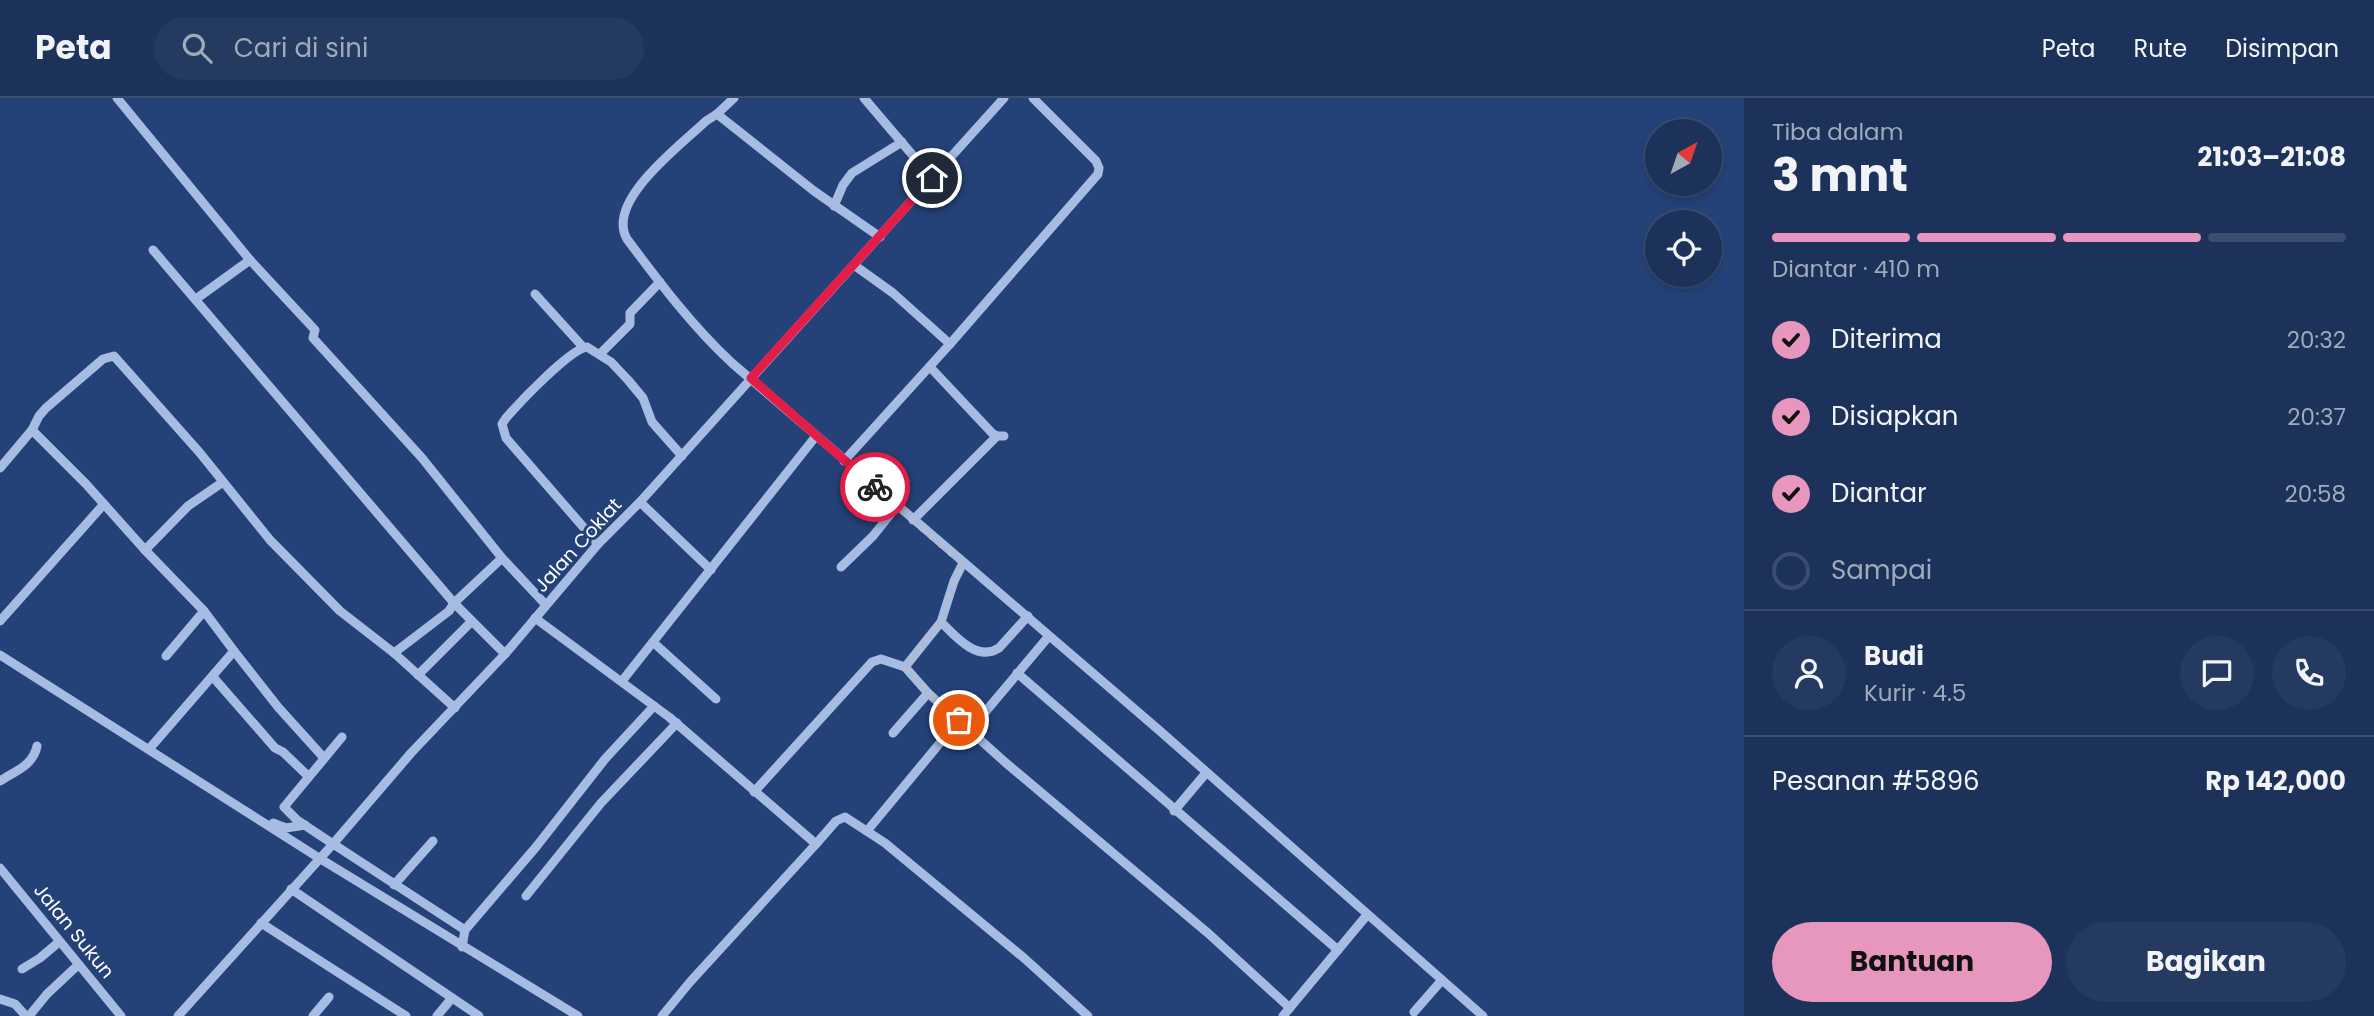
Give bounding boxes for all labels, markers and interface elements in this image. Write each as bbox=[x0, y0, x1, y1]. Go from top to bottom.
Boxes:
search box bbox=[154, 17, 644, 80]
text: Peta bbox=[35, 24, 112, 71]
icon: search bbox=[178, 29, 216, 67]
text: Cari di sini bbox=[234, 30, 368, 66]
text: Peta bbox=[2042, 32, 2096, 65]
text: Rute bbox=[2134, 32, 2187, 65]
text: Disimpan bbox=[2225, 32, 2339, 65]
text: Tiba dalam bbox=[1772, 116, 1903, 148]
north arrow bbox=[1645, 119, 1722, 196]
map controls bbox=[1645, 119, 1722, 287]
text: 21:03–21:08 bbox=[2197, 139, 2346, 175]
text: 3 mnt bbox=[1772, 143, 1908, 207]
pin bbox=[902, 148, 962, 208]
icon: home bbox=[913, 159, 951, 197]
button: locate bbox=[1645, 210, 1722, 287]
text: Diantar · 410 m bbox=[1772, 253, 1940, 285]
icon: check bbox=[1772, 321, 1810, 359]
text: Diterima bbox=[1831, 321, 1942, 357]
text: 20:32 bbox=[2287, 324, 2346, 356]
icon: check bbox=[1772, 398, 1810, 436]
text: Disiapkan bbox=[1831, 398, 1959, 434]
text: 20:37 bbox=[2287, 401, 2346, 433]
courier bbox=[840, 452, 910, 522]
icon: bike bbox=[856, 468, 894, 506]
icon: check bbox=[1772, 475, 1810, 513]
text: Diantar bbox=[1831, 475, 1927, 511]
text: 20:58 bbox=[2284, 478, 2346, 510]
street label: Jalan Coklat bbox=[528, 492, 628, 598]
text: Sampai bbox=[1831, 552, 1932, 588]
button: person bbox=[1772, 636, 1846, 710]
button: chat bbox=[2180, 636, 2254, 710]
button: phone bbox=[2272, 636, 2346, 710]
text: Budi bbox=[1864, 638, 1924, 674]
text: Kurir · 4.5 bbox=[1864, 677, 1966, 709]
pin bbox=[929, 690, 989, 750]
icon: bag bbox=[940, 701, 978, 739]
text: Pesanan #5896 bbox=[1772, 763, 1980, 799]
text: Rp 142,000 bbox=[2205, 763, 2346, 799]
street label: Jalan Sukun bbox=[27, 878, 121, 984]
button: Bantuan bbox=[1772, 922, 2052, 1002]
button: Bagikan bbox=[2066, 922, 2346, 1002]

